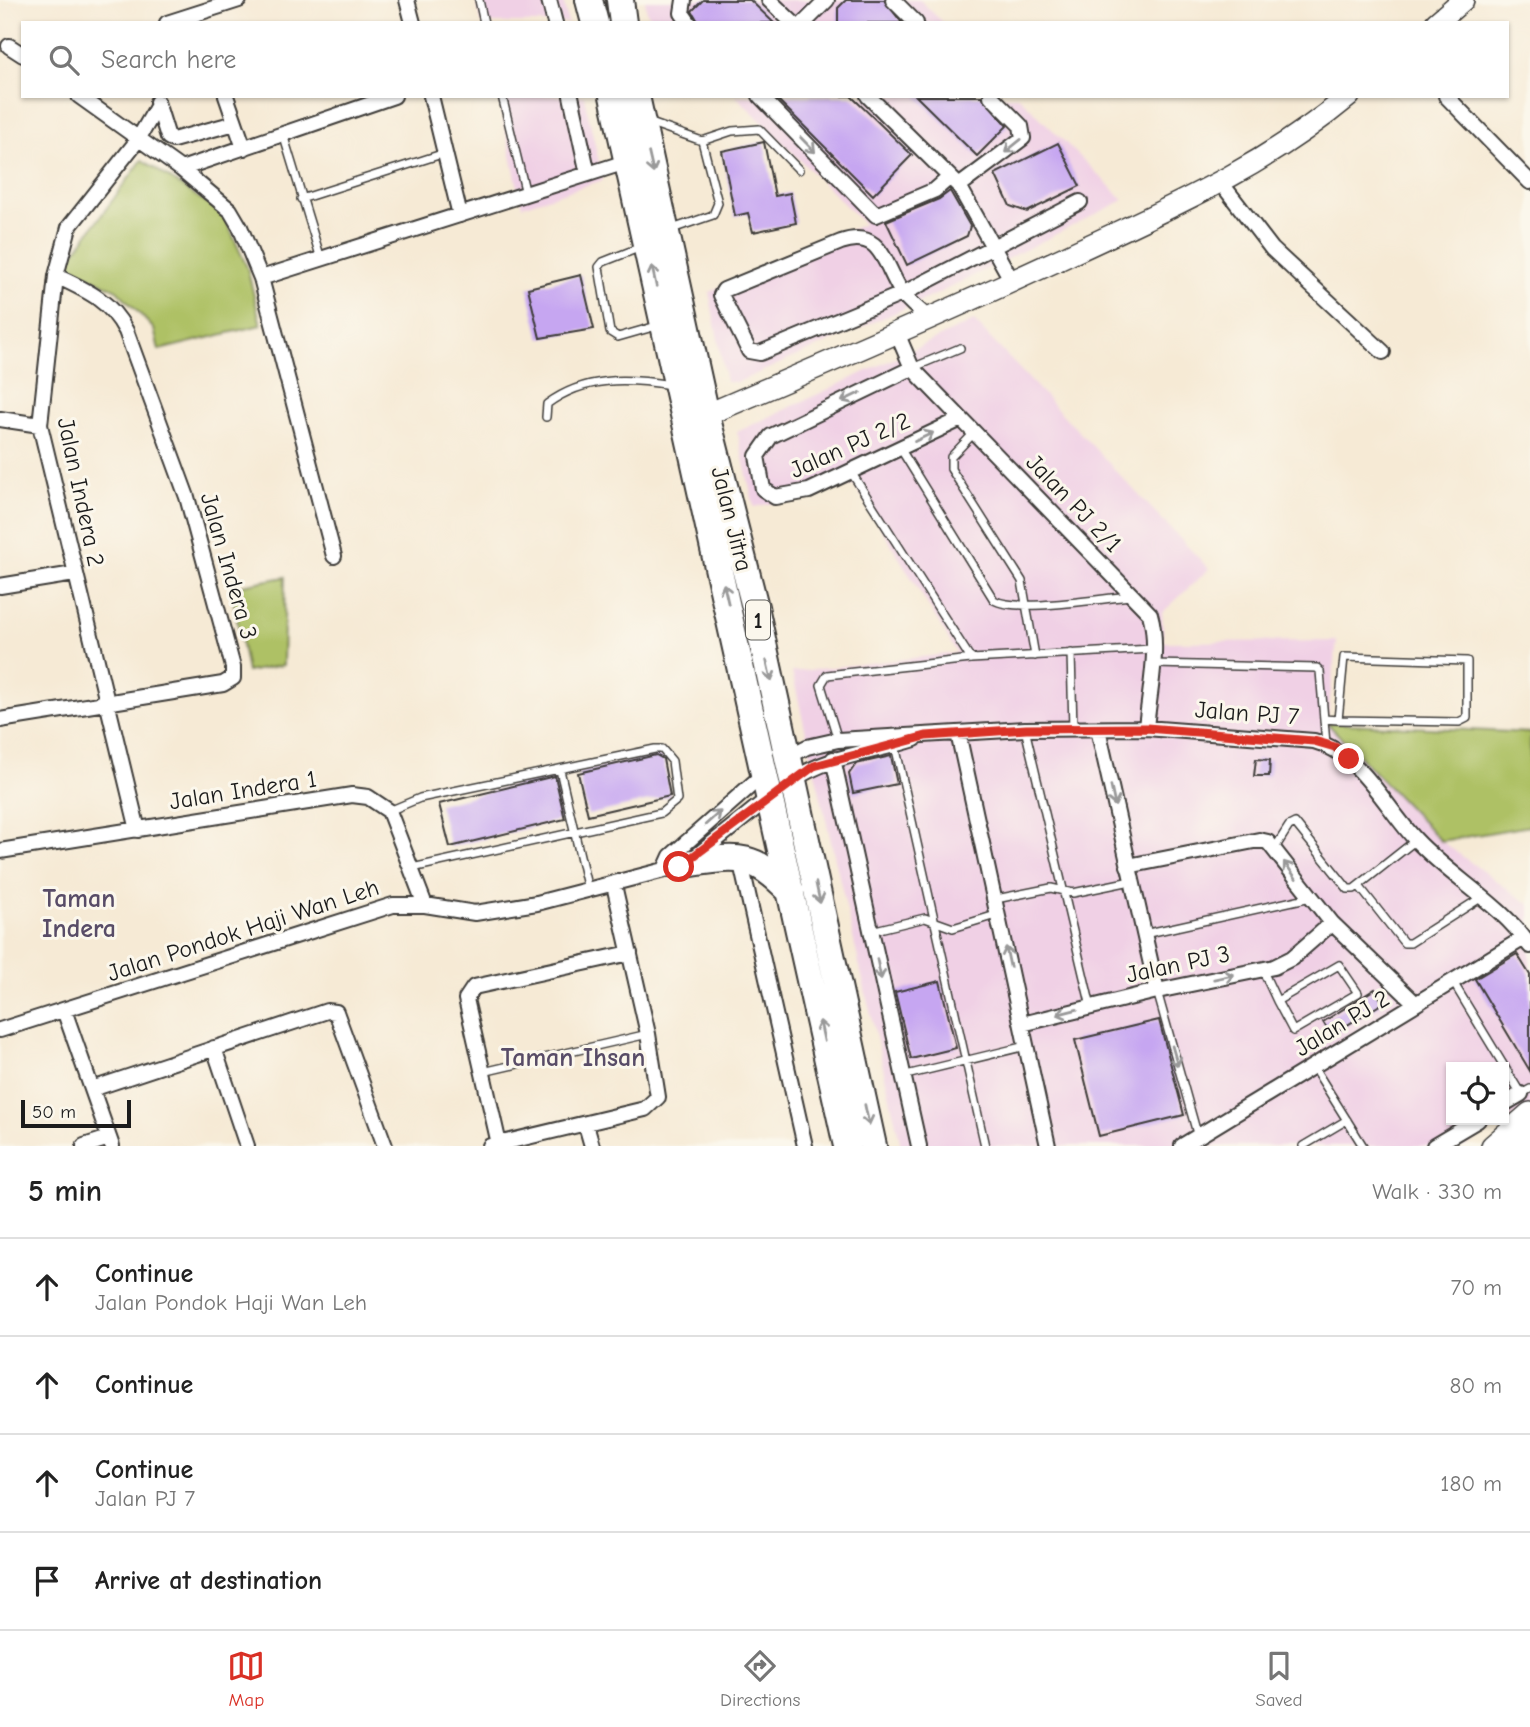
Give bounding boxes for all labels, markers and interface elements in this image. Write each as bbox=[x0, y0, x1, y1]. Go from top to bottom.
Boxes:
search box bbox=[21, 21, 1509, 98]
icon: search bbox=[45, 41, 83, 79]
text: Search here bbox=[101, 45, 236, 75]
one-way arrow bbox=[799, 136, 816, 153]
one-way arrow bbox=[1005, 138, 1023, 154]
one-way arrow bbox=[645, 151, 658, 174]
one-way arrow bbox=[647, 265, 661, 288]
one-way arrow bbox=[840, 391, 862, 404]
street label: Jalan PJ 2/2 bbox=[786, 406, 914, 484]
street label: Jalan Indera 2 bbox=[52, 415, 110, 569]
one-way arrow bbox=[913, 429, 934, 443]
street label: Jalan PJ 2/1 bbox=[1020, 448, 1128, 558]
street label: Jalan Jitra bbox=[705, 464, 759, 574]
street label: Jalan Indera 3 bbox=[195, 489, 263, 643]
one-way arrow bbox=[718, 583, 732, 606]
road number: 1 bbox=[746, 600, 770, 640]
one-way arrow bbox=[763, 659, 776, 682]
street label: Jalan PJ 7 bbox=[1194, 695, 1300, 731]
route end bbox=[1333, 743, 1364, 774]
street label: Jalan Indera 1 bbox=[167, 765, 319, 815]
one-way arrow bbox=[1106, 784, 1120, 807]
one-way arrow bbox=[704, 810, 722, 826]
route start bbox=[663, 851, 694, 882]
one-way arrow bbox=[1283, 861, 1298, 880]
street label: Jalan Pondok Haji Wan Leh bbox=[104, 873, 382, 987]
one-way arrow bbox=[812, 881, 825, 904]
district label: Taman Indera bbox=[42, 884, 116, 944]
street label: Jalan PJ 3 bbox=[1124, 939, 1232, 989]
one-way arrow bbox=[1000, 946, 1014, 969]
one-way arrow bbox=[872, 957, 886, 980]
one-way arrow bbox=[1212, 969, 1235, 983]
street label: Jalan PJ 2 bbox=[1290, 984, 1394, 1062]
one-way arrow bbox=[1056, 1006, 1079, 1020]
one-way arrow bbox=[814, 1021, 827, 1043]
district label: Taman Ihsan bbox=[501, 1043, 645, 1073]
one-way arrow bbox=[1169, 1044, 1182, 1067]
map controls bbox=[1446, 1062, 1509, 1125]
button: locate bbox=[1446, 1062, 1509, 1125]
scale bar bbox=[21, 1097, 131, 1129]
text: 50 m bbox=[32, 1101, 76, 1123]
one-way arrow bbox=[860, 1103, 874, 1126]
text: 5 min bbox=[28, 1174, 102, 1209]
text: Walk · 330 m bbox=[1372, 1178, 1502, 1205]
text: Continue bbox=[95, 1259, 193, 1289]
icon: ahead bbox=[28, 1268, 66, 1306]
text: 70 m bbox=[1450, 1274, 1502, 1301]
text: Jalan Pondok Haji Wan Leh bbox=[95, 1289, 367, 1316]
icon: ahead bbox=[28, 1366, 66, 1404]
text: Continue bbox=[95, 1370, 193, 1400]
text: 80 m bbox=[1449, 1372, 1502, 1399]
text: Continue bbox=[95, 1455, 193, 1485]
icon: ahead bbox=[28, 1464, 66, 1502]
text: 180 m bbox=[1440, 1470, 1502, 1497]
text: Jalan PJ 7 bbox=[95, 1485, 195, 1512]
icon: arrive bbox=[28, 1562, 66, 1600]
text: Arrive at destination bbox=[95, 1566, 322, 1596]
tab: Map bbox=[227, 1647, 265, 1711]
tab: Directions bbox=[720, 1647, 800, 1711]
tab: Saved bbox=[1255, 1647, 1303, 1711]

